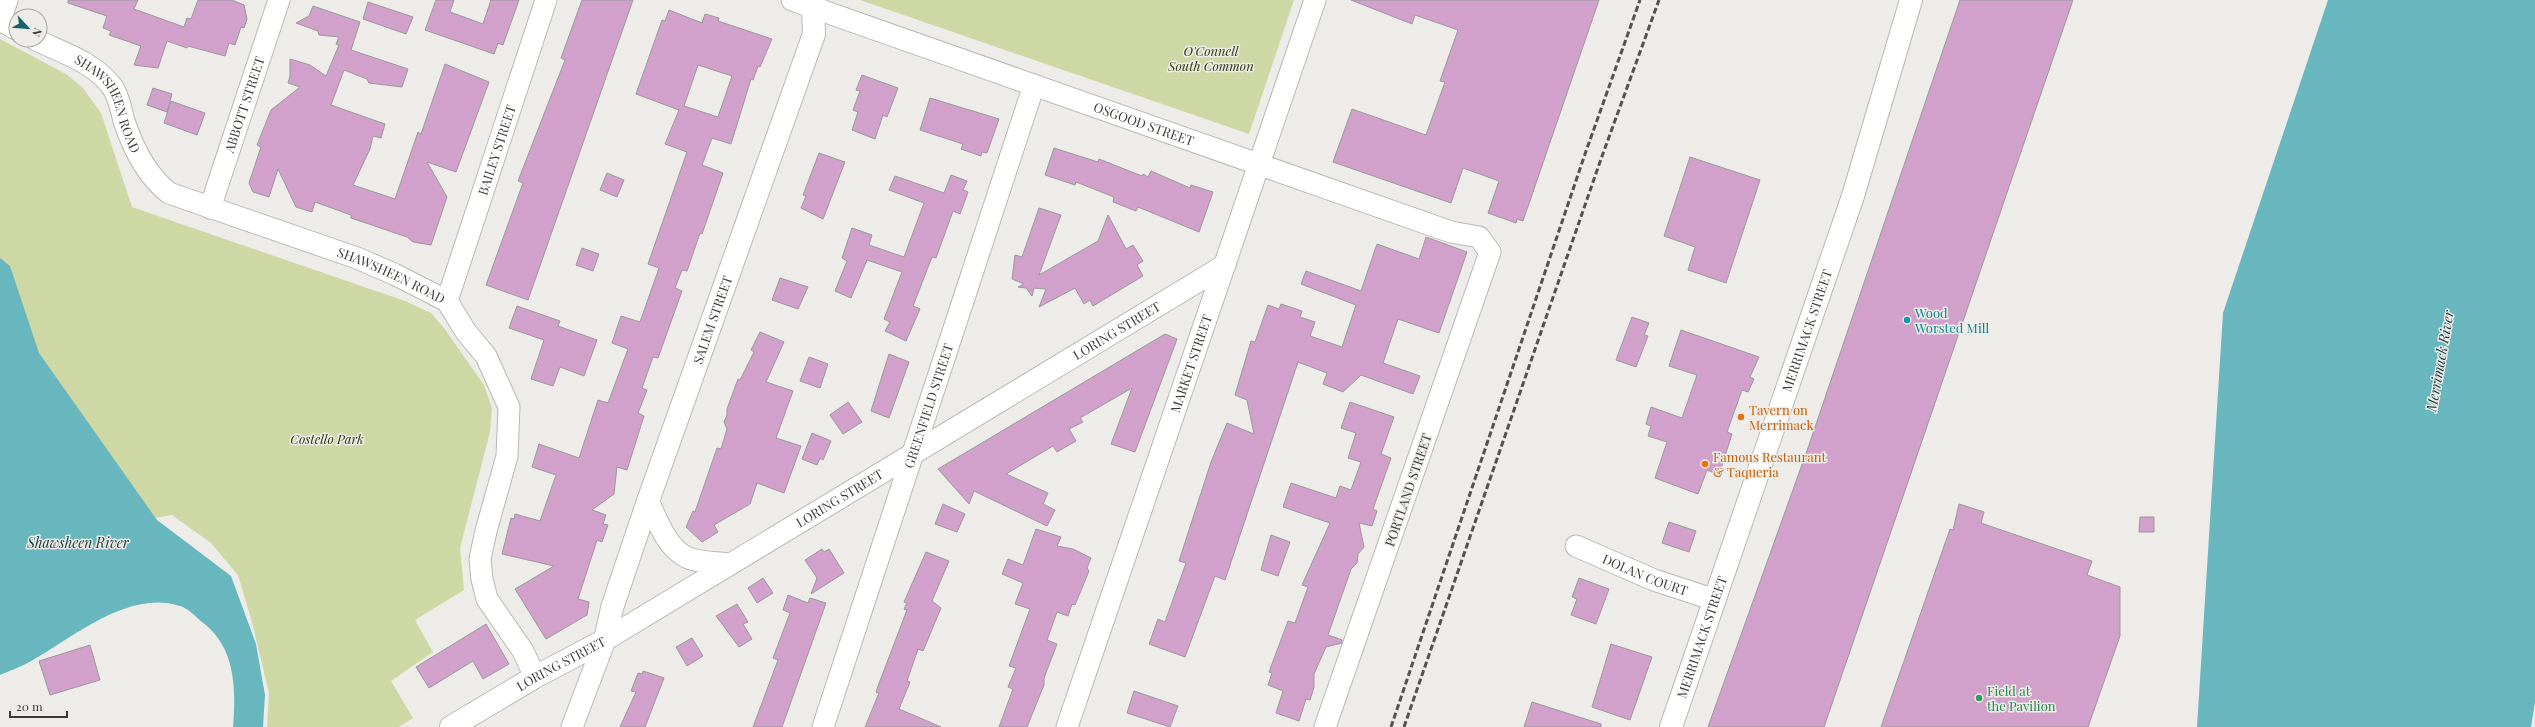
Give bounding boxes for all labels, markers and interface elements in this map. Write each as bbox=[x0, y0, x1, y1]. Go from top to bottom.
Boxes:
north arrow bbox=[8, 8, 48, 48]
text: N bbox=[29, 26, 46, 40]
park label: O'Connell South Common bbox=[1167, 42, 1254, 74]
street label: SHAWSHEEN ROAD bbox=[72, 50, 145, 155]
street label: ABBOTT STREET bbox=[220, 54, 268, 156]
street label: OSGOOD STREET bbox=[1092, 98, 1196, 149]
street label: BAILEY STREET bbox=[473, 103, 519, 197]
street label: SHAWSHEEN ROAD bbox=[335, 243, 448, 307]
street label: MERRIMACK STREET bbox=[1778, 267, 1835, 394]
street label: SALEM STREET bbox=[688, 273, 735, 366]
street label: LORING STREET bbox=[1070, 297, 1163, 363]
place label: Wood Worsted Mill bbox=[1914, 304, 1989, 336]
water label: Merrimack River bbox=[2421, 308, 2458, 414]
street label: MARKET STREET bbox=[1166, 312, 1215, 415]
marker: Wood Worsted Mill bbox=[1902, 315, 1912, 325]
street label: GREENFIELD STREET bbox=[900, 341, 956, 470]
place label: Tavern on Merrimack bbox=[1749, 401, 1814, 433]
marker: Tavern on Merrimack bbox=[1736, 412, 1746, 422]
park label: Costello Park bbox=[290, 430, 364, 447]
street label: PORTLAND STREET bbox=[1380, 431, 1435, 549]
place label: Famous Restaurant & Taqueria bbox=[1713, 448, 1826, 480]
marker: Famous Restaurant & Taqueria bbox=[1700, 459, 1710, 469]
street label: LORING STREET bbox=[792, 465, 886, 531]
water label: Shawsheen River bbox=[26, 533, 130, 552]
street label: DOLAN COURT bbox=[1600, 550, 1690, 599]
street label: MERRIMACK STREET bbox=[1673, 574, 1730, 700]
street label: LORING STREET bbox=[513, 632, 608, 694]
place label: Field at the Pavilion bbox=[1987, 682, 2056, 714]
scale bar bbox=[10, 693, 67, 719]
marker: Field at the Pavilion bbox=[1974, 693, 1984, 703]
text: 20 m bbox=[16, 698, 43, 714]

